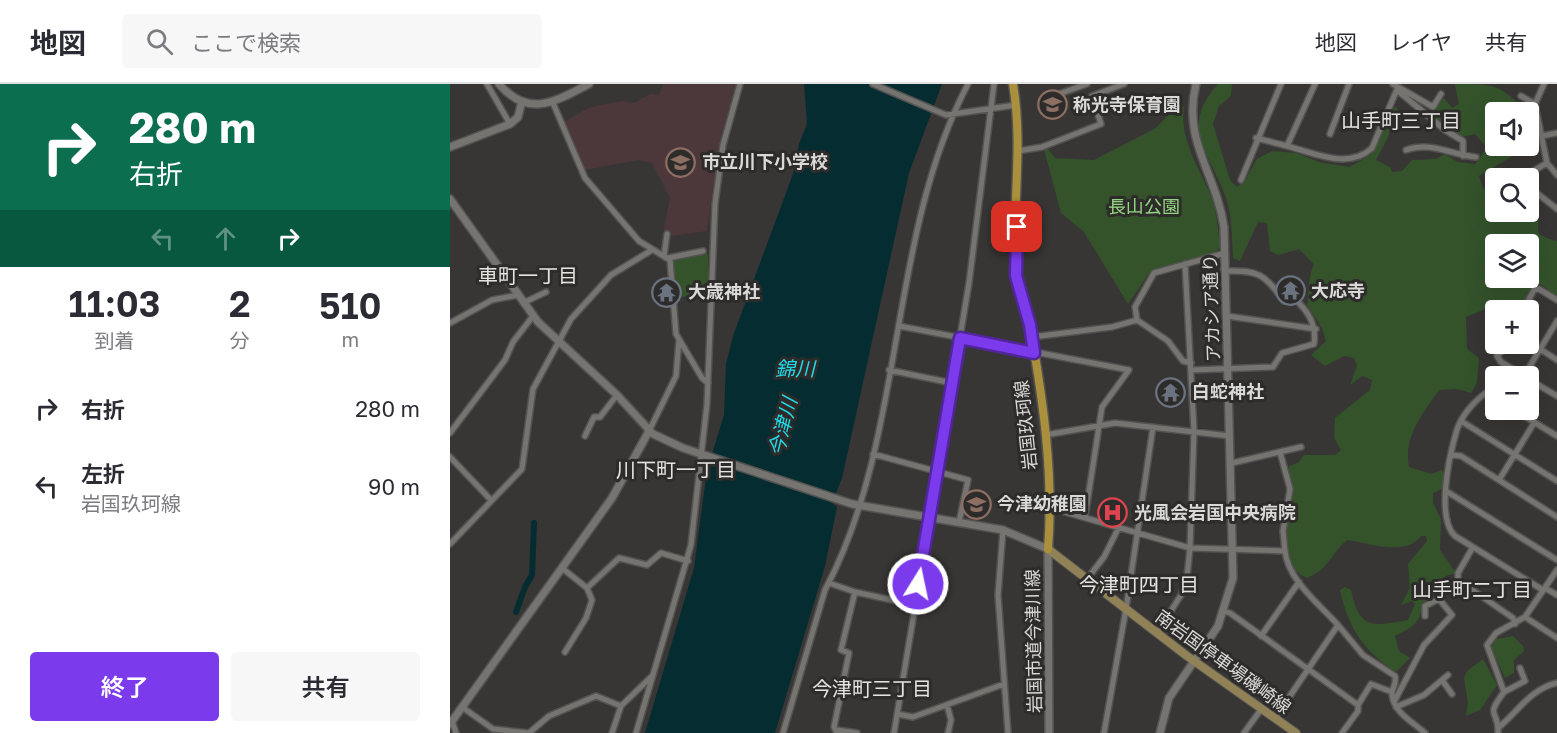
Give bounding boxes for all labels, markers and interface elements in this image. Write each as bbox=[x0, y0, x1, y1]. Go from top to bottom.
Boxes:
search box bbox=[122, 14, 542, 68]
icon: search bbox=[143, 25, 176, 58]
text: 地図 bbox=[30, 26, 86, 59]
text: ここで検索 bbox=[191, 29, 301, 56]
text: 地図 bbox=[1315, 29, 1357, 55]
text: レイヤ bbox=[1390, 29, 1452, 55]
text: 共有 bbox=[1485, 29, 1527, 55]
school or university icon: 称光寺保育園 bbox=[1036, 89, 1068, 121]
place label: 称光寺保育園 bbox=[1073, 93, 1181, 115]
text: 280 m bbox=[129, 102, 256, 152]
map controls bbox=[1485, 102, 1539, 420]
button: sound bbox=[1485, 102, 1539, 156]
icon: right bbox=[30, 108, 108, 186]
district label: 山手町三丁目 bbox=[1341, 108, 1461, 132]
school or university icon: 市立川下小学校 bbox=[665, 146, 697, 178]
place label: 市立川下小学校 bbox=[702, 150, 828, 172]
text: 右折 bbox=[129, 158, 183, 190]
button: search bbox=[1485, 168, 1539, 222]
park label: 長山公園 bbox=[1108, 195, 1180, 217]
pin bbox=[991, 201, 1042, 252]
icon: arrive bbox=[1000, 210, 1033, 243]
icon: left bbox=[146, 222, 179, 255]
icon: ahead bbox=[209, 222, 242, 255]
icon: right bbox=[272, 222, 305, 255]
button: layers bbox=[1485, 234, 1539, 288]
street label: アカシア通り bbox=[1198, 254, 1224, 362]
district label: 車町一丁目 bbox=[478, 263, 578, 287]
temple icon: 大応寺 bbox=[1274, 275, 1306, 307]
temple icon: 大歳神社 bbox=[651, 276, 683, 308]
place label: 大応寺 bbox=[1311, 279, 1365, 301]
place label: 大歳神社 bbox=[688, 280, 760, 302]
text: 11:03 bbox=[68, 282, 161, 325]
text: 2 bbox=[229, 282, 251, 325]
text: 510 bbox=[319, 284, 382, 327]
button: + bbox=[1485, 300, 1539, 354]
text: m bbox=[341, 327, 359, 351]
text: 到着 bbox=[94, 328, 134, 352]
text: 分 bbox=[230, 328, 250, 352]
water label: 錦川 bbox=[775, 356, 817, 380]
button: − bbox=[1485, 366, 1539, 420]
temple icon: 白蛇神社 bbox=[1155, 376, 1187, 408]
street label: 岩国玖珂線 bbox=[1009, 379, 1041, 471]
place label: 白蛇神社 bbox=[1192, 380, 1264, 402]
icon: right bbox=[30, 392, 63, 425]
water label: 今津川 bbox=[763, 393, 801, 459]
text: 280 m bbox=[355, 395, 420, 422]
text: 右折 bbox=[81, 396, 125, 423]
district label: 川下町一丁目 bbox=[616, 457, 736, 481]
text: 左折 bbox=[81, 460, 125, 487]
icon: left bbox=[30, 470, 63, 503]
text: 90 m bbox=[368, 473, 420, 500]
school or university icon: 今津幼稚園 bbox=[960, 488, 992, 520]
text: 岩国玖珂線 bbox=[81, 491, 181, 515]
place label: 今津幼稚園 bbox=[997, 492, 1087, 514]
hospital icon: 光風会岩国中央病院 bbox=[1097, 497, 1129, 529]
place label: 光風会岩国中央病院 bbox=[1134, 501, 1296, 523]
position arrow bbox=[886, 552, 950, 616]
street label: 岩国市道今津川線 bbox=[1021, 569, 1045, 713]
district label: 今津町四丁目 bbox=[1079, 572, 1199, 596]
district label: 山手町二丁目 bbox=[1412, 577, 1532, 601]
street label: 南岩国停車場磯崎線 bbox=[1152, 605, 1296, 718]
button: 終了 bbox=[30, 652, 219, 721]
button: 共有 bbox=[231, 652, 420, 721]
district label: 今津町三丁目 bbox=[812, 676, 932, 700]

